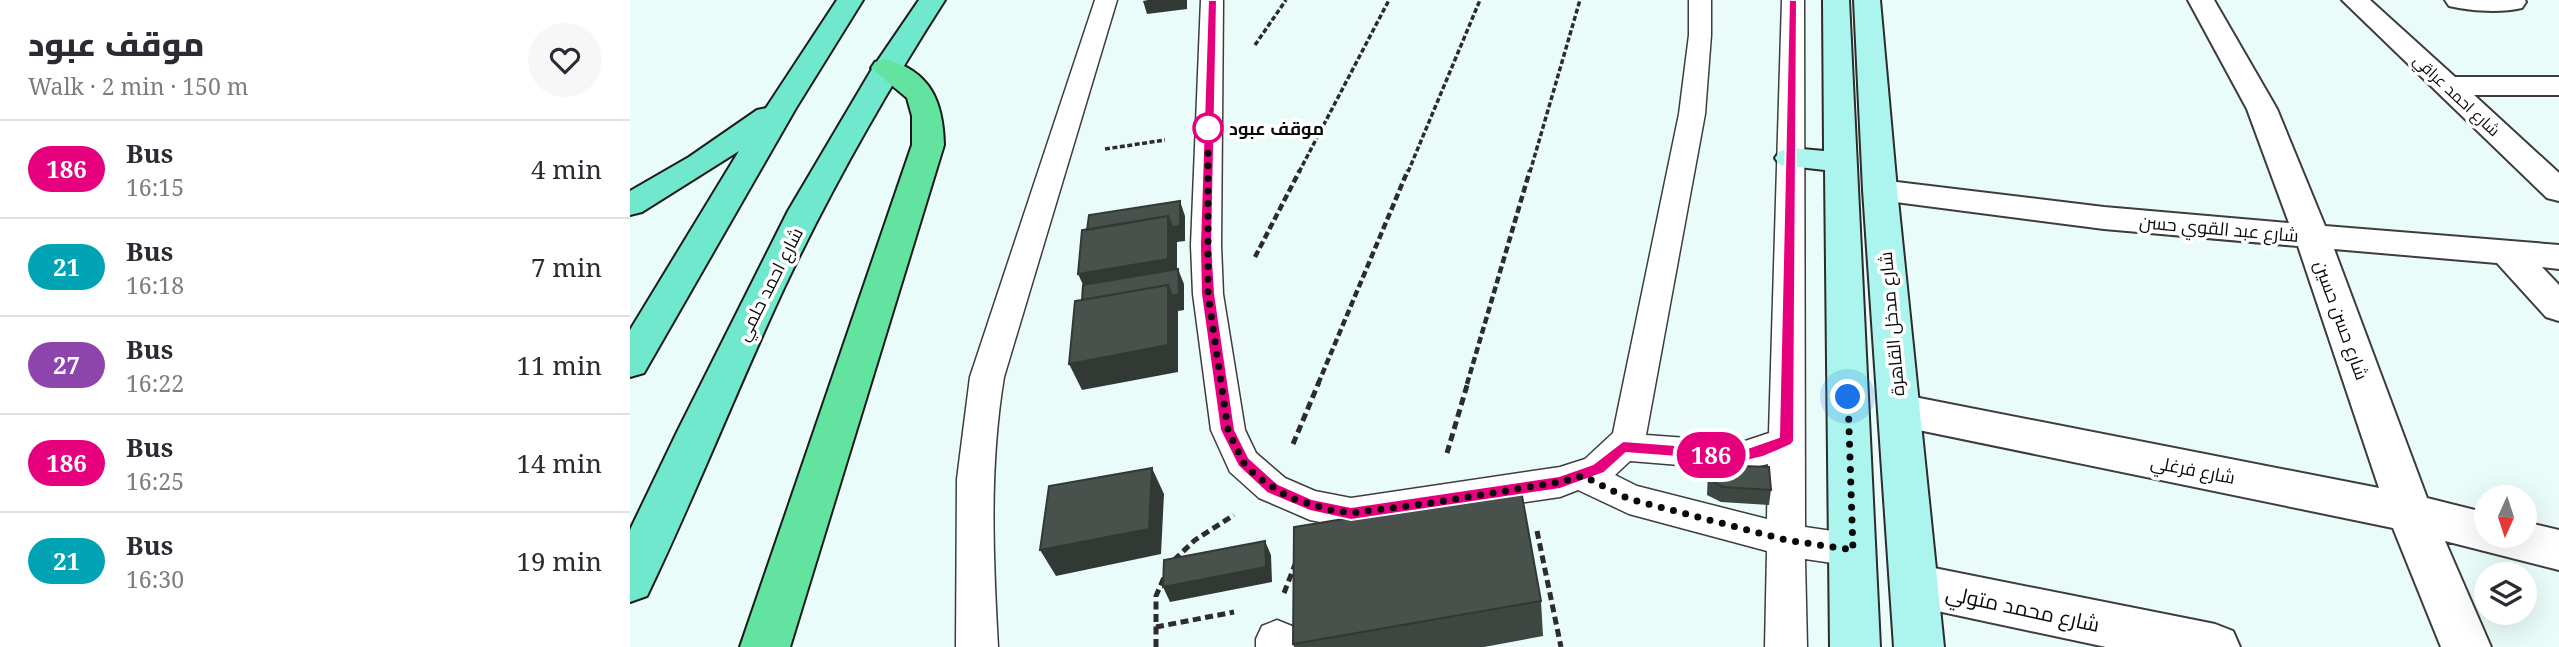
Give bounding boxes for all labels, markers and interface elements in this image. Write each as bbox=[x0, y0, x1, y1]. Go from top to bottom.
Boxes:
text: موقف عبود bbox=[28, 21, 205, 66]
button: heart bbox=[528, 23, 602, 97]
street label: شارع احمد عراقي bbox=[2407, 49, 2505, 143]
text: Walk · 2 min · 150 m bbox=[28, 70, 248, 102]
marker: موقف عبود bbox=[1193, 113, 1223, 143]
place label: موقف عبود bbox=[1229, 116, 1324, 140]
text: Bus bbox=[126, 135, 173, 171]
text: 4 min bbox=[531, 151, 602, 187]
text: 186 bbox=[46, 152, 87, 185]
text: 16:15 bbox=[126, 171, 184, 203]
street label: شارع عبد القوي حسن bbox=[2138, 209, 2300, 250]
street label: شارع احمد حلمي bbox=[730, 223, 811, 346]
text: Bus bbox=[126, 233, 173, 269]
text: 7 min bbox=[531, 249, 602, 285]
text: 21 bbox=[53, 250, 80, 283]
street label: شارع مدخل القاهرة bbox=[1873, 251, 1910, 397]
street label: شارع حسن حسين bbox=[2308, 257, 2375, 383]
text: 16:18 bbox=[126, 269, 184, 301]
text: Bus bbox=[126, 331, 173, 367]
text: 11 min bbox=[517, 347, 602, 383]
text: 27 bbox=[53, 348, 80, 381]
text: 16:22 bbox=[126, 367, 184, 399]
your location bbox=[1830, 379, 1865, 414]
text: Bus bbox=[126, 429, 173, 465]
line badge: 186 bbox=[1671, 432, 1751, 478]
text: 186 bbox=[1691, 438, 1731, 471]
text: 14 min bbox=[517, 445, 602, 481]
text: 186 bbox=[46, 446, 87, 479]
street label: شارع فرغلي bbox=[2148, 449, 2237, 492]
text: 16:25 bbox=[126, 465, 184, 497]
north arrow bbox=[2474, 485, 2538, 548]
map controls bbox=[2474, 485, 2537, 625]
text: Bus bbox=[126, 527, 173, 563]
text: 19 min bbox=[517, 543, 602, 579]
text: 21 bbox=[53, 544, 80, 577]
button: layers bbox=[2474, 562, 2537, 625]
text: 16:30 bbox=[126, 563, 184, 595]
street label: شارع محمد متولي bbox=[1943, 578, 2102, 641]

